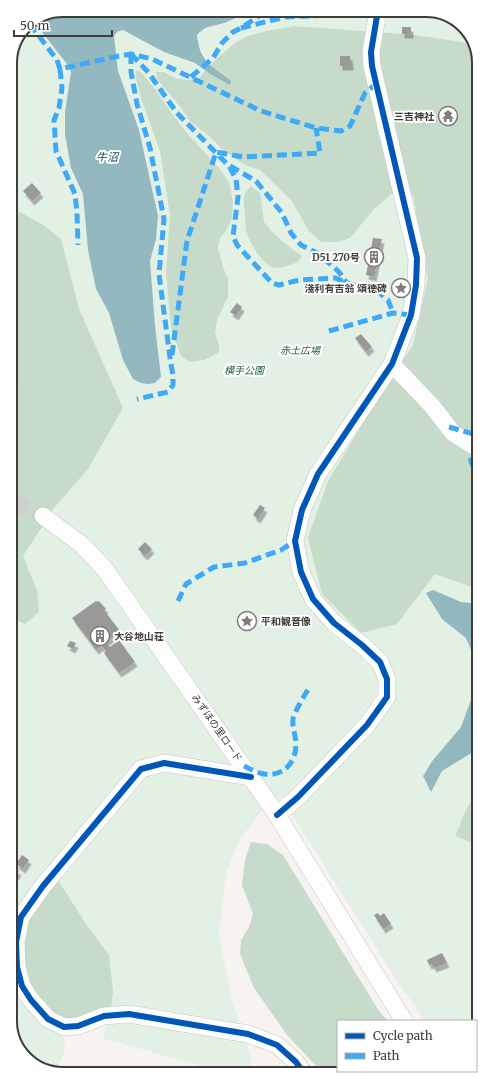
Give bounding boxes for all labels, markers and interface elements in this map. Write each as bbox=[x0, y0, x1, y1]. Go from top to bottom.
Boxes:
scale bar bbox=[14, 12, 112, 38]
text: 50 m bbox=[20, 18, 49, 33]
temple icon: 三吉神社 bbox=[437, 105, 459, 127]
place label: 三吉神社 bbox=[394, 110, 435, 123]
water label: 牛沼 bbox=[96, 150, 120, 164]
building icon: D51 270号 bbox=[363, 246, 385, 268]
place label: D51 270号 bbox=[312, 251, 360, 264]
place icon: 淺利有吉翁 頌徳碑 bbox=[390, 277, 412, 299]
place label: 淺利有吉翁 頌徳碑 bbox=[305, 282, 387, 295]
park label: 赤土広場 bbox=[280, 344, 321, 357]
park label: 横手公園 bbox=[224, 364, 266, 377]
place icon: 平和観音像 bbox=[236, 610, 258, 632]
place label: 平和観音像 bbox=[261, 615, 311, 628]
building icon: 大谷地山荘 bbox=[89, 625, 111, 647]
place label: 大谷地山荘 bbox=[114, 630, 164, 643]
street label: みずほの里ロード bbox=[189, 692, 245, 764]
legend bbox=[337, 1020, 477, 1072]
text: Cycle path bbox=[373, 1028, 433, 1043]
text: Path bbox=[373, 1048, 399, 1063]

